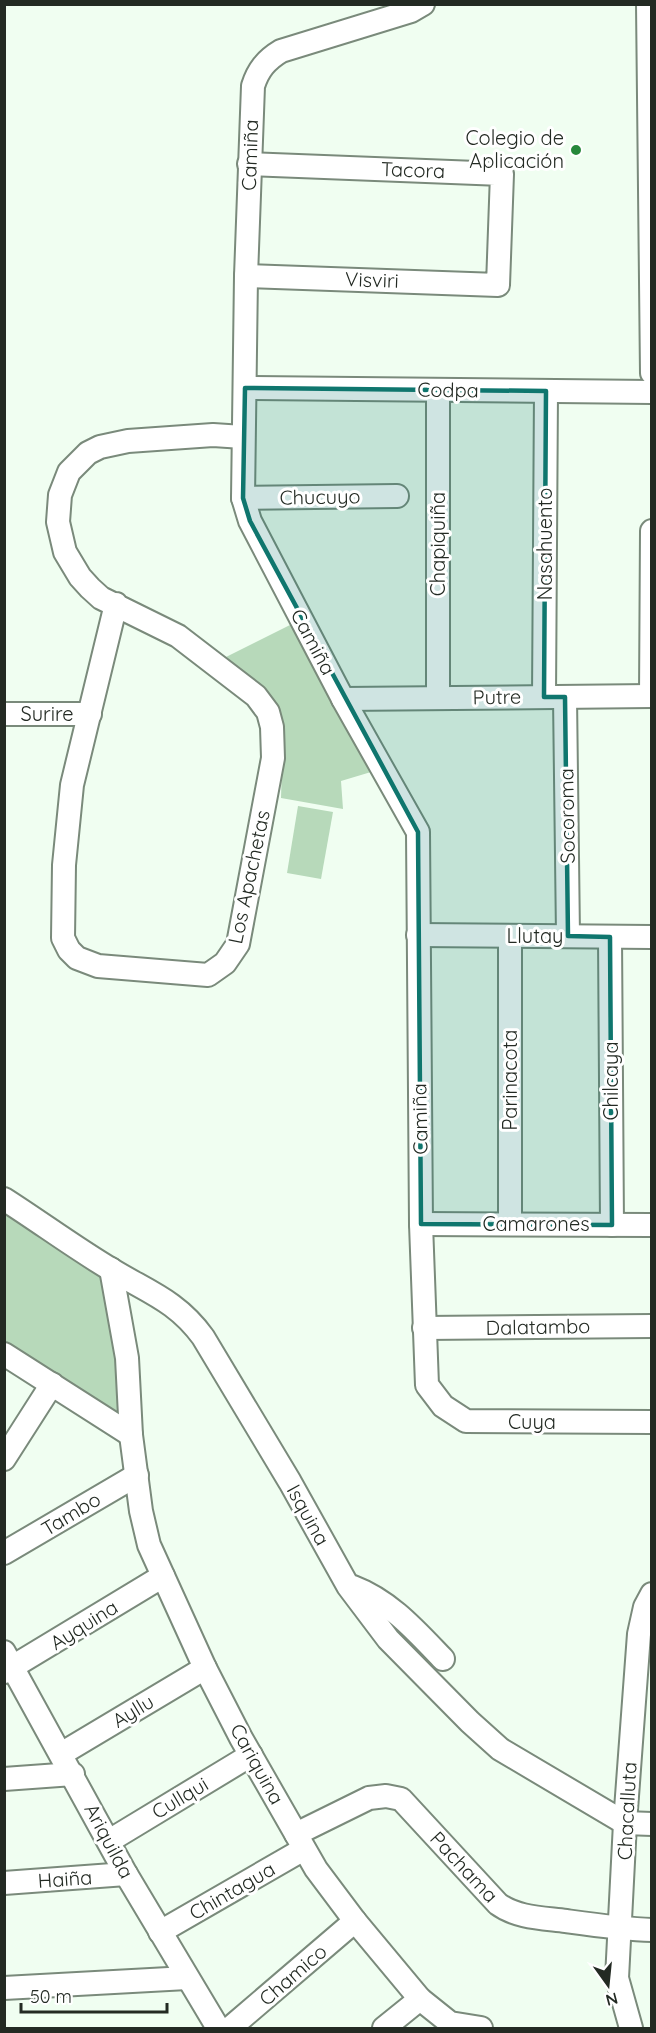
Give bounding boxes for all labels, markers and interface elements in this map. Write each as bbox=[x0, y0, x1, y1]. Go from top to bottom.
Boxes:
street label: Camiña bbox=[236, 119, 263, 191]
place label: Colegio de Aplicación bbox=[466, 125, 564, 173]
marker: Colegio de Aplicación bbox=[569, 143, 583, 157]
street label: Tacora bbox=[380, 156, 446, 183]
street label: Visviri bbox=[345, 266, 399, 293]
street label: Codpa bbox=[417, 376, 479, 403]
street label: Chucuyo bbox=[279, 483, 361, 510]
street label: Nasahuento bbox=[532, 488, 557, 600]
street label: Chapiquiña bbox=[425, 492, 450, 596]
street label: Camiña bbox=[286, 604, 341, 679]
street label: Putre bbox=[473, 684, 521, 709]
street label: Surire bbox=[20, 701, 74, 726]
street label: Socoroma bbox=[553, 768, 580, 864]
street label: Los Apachetas bbox=[222, 808, 275, 946]
street label: Llutay bbox=[507, 923, 563, 948]
street label: Parinacota bbox=[497, 1030, 522, 1130]
street label: Chilcaya bbox=[598, 1041, 623, 1121]
street label: Camiña bbox=[406, 1083, 433, 1155]
street label: Camarones bbox=[482, 1211, 590, 1236]
street label: Dalatambo bbox=[485, 1313, 590, 1340]
street label: Cuya bbox=[508, 1409, 556, 1434]
street label: Isquina bbox=[282, 1480, 335, 1550]
street label: Tambo bbox=[37, 1486, 105, 1541]
street label: Ayquina bbox=[45, 1594, 122, 1655]
street label: Ayllu bbox=[107, 1688, 158, 1733]
street label: Cariquina bbox=[225, 1719, 290, 1809]
street label: Chacalluta bbox=[611, 1761, 642, 1861]
street label: Cullqui bbox=[147, 1771, 212, 1824]
street label: Ariquilda bbox=[79, 1799, 140, 1883]
street label: Pachama bbox=[425, 1826, 504, 1907]
street label: Chintagua bbox=[184, 1856, 279, 1925]
street label: Haiña bbox=[37, 1864, 93, 1893]
street label: Chamico bbox=[254, 1938, 332, 2011]
north arrow bbox=[578, 1955, 638, 2015]
scale bar bbox=[21, 1976, 166, 2014]
text: 50 m bbox=[30, 1985, 72, 2008]
text: N bbox=[604, 1988, 620, 2011]

